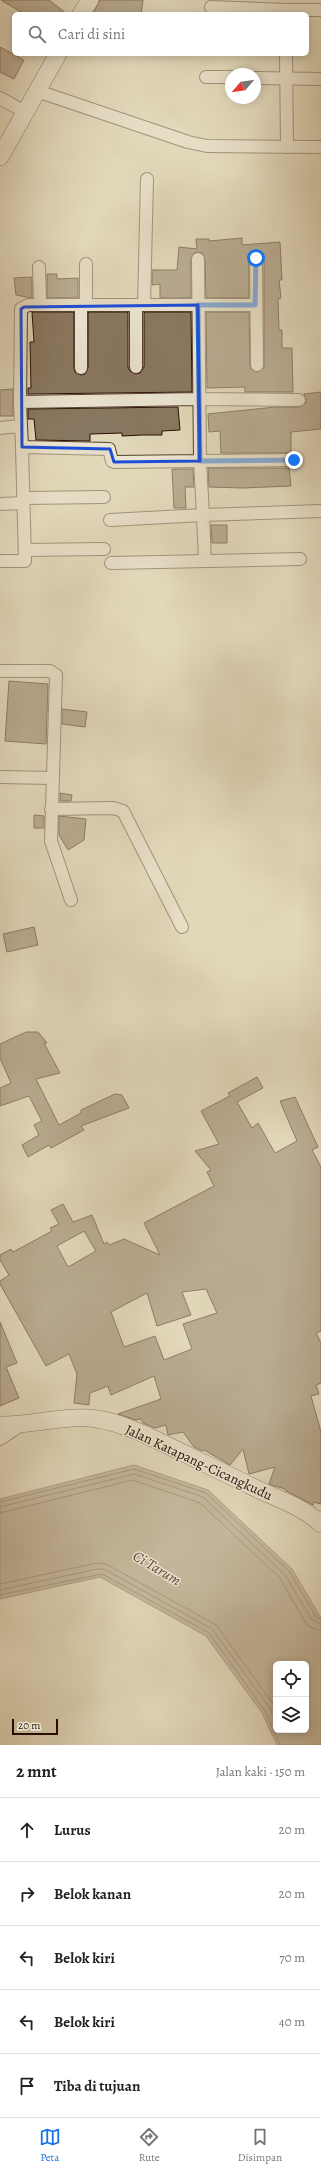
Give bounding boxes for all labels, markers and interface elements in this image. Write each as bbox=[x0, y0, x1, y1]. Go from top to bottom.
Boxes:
search box bbox=[12, 12, 309, 56]
icon: search bbox=[26, 23, 48, 45]
text: Cari di sini bbox=[58, 24, 125, 44]
north arrow bbox=[225, 68, 261, 104]
route start bbox=[247, 249, 265, 267]
route end bbox=[285, 451, 303, 469]
street label: Jalan Katapang-Cicangkudu bbox=[122, 1420, 276, 1505]
water label: Ci Tarum bbox=[129, 1546, 185, 1590]
map controls bbox=[273, 1661, 309, 1733]
button: locate bbox=[273, 1661, 309, 1697]
button: layers bbox=[273, 1697, 309, 1733]
scale bar bbox=[12, 1717, 58, 1736]
text: 20 m bbox=[18, 1718, 40, 1733]
text: 2 mnt bbox=[16, 1760, 57, 1783]
text: Jalan kaki · 150 m bbox=[216, 1763, 305, 1780]
icon: ahead bbox=[16, 1819, 38, 1841]
text: Lurus bbox=[54, 1820, 91, 1840]
text: 20 m bbox=[279, 1821, 305, 1838]
icon: right bbox=[16, 1883, 38, 1905]
text: Belok kanan bbox=[54, 1884, 131, 1904]
text: 20 m bbox=[279, 1885, 305, 1902]
icon: left bbox=[16, 1947, 38, 1969]
text: Belok kiri bbox=[54, 1948, 115, 1968]
text: 70 m bbox=[279, 1949, 305, 1966]
icon: left bbox=[16, 2011, 38, 2033]
text: Belok kiri bbox=[54, 2012, 115, 2032]
text: 40 m bbox=[279, 2013, 305, 2030]
icon: arrive bbox=[16, 2075, 38, 2097]
text: Tiba di tujuan bbox=[54, 2076, 140, 2096]
tab: Peta bbox=[39, 2126, 61, 2165]
tab: Rute bbox=[138, 2126, 160, 2165]
tab: Disimpan bbox=[238, 2126, 282, 2165]

